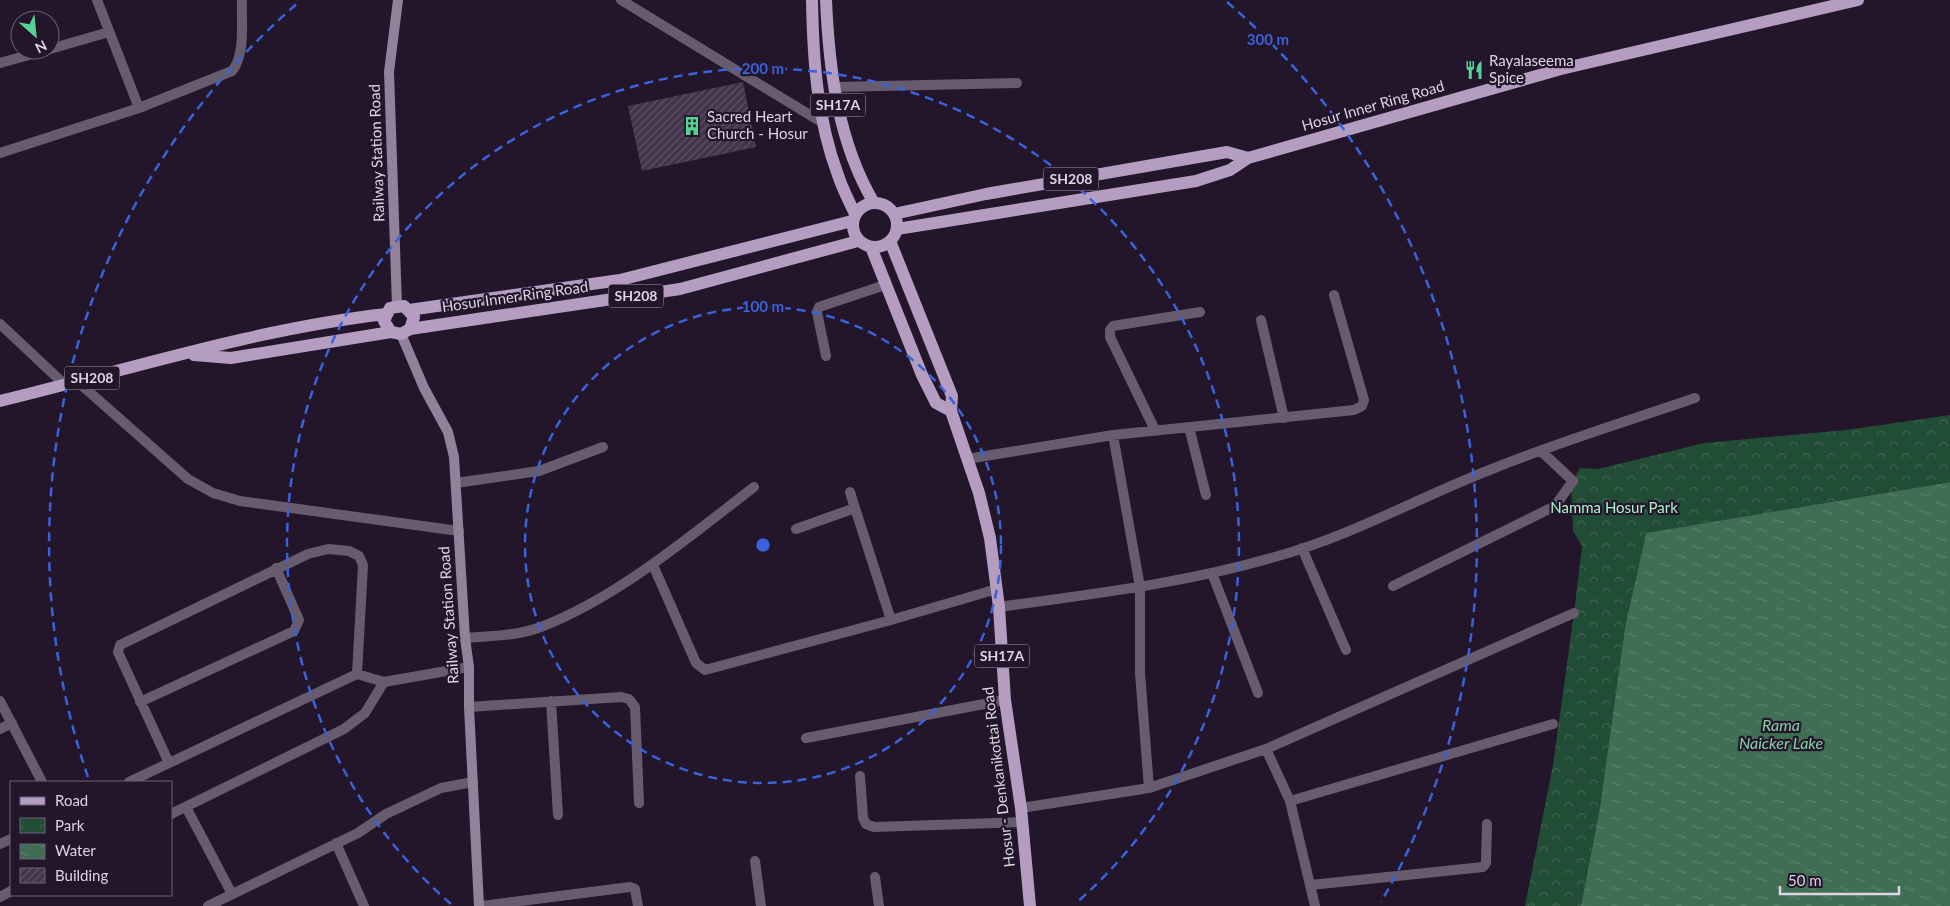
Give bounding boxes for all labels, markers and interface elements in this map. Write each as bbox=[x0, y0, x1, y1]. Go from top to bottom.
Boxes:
north arrow bbox=[10, 10, 60, 60]
text: 300 m bbox=[1247, 30, 1289, 48]
text: N bbox=[32, 37, 50, 57]
place label: Rayalaseema Spice bbox=[1489, 51, 1574, 86]
text: 200 m bbox=[742, 59, 784, 77]
restaurant icon: Rayalaseema Spice bbox=[1463, 59, 1485, 81]
street label: Hosur Inner Ring Road bbox=[1299, 76, 1446, 134]
street label: Railway Station Road bbox=[365, 84, 387, 222]
road number: SH17A bbox=[810, 94, 866, 116]
place label: Sacred Heart Church - Hosur bbox=[707, 107, 808, 142]
building icon: Sacred Heart Church - Hosur bbox=[681, 115, 703, 137]
road number: SH208 bbox=[1044, 168, 1098, 190]
street label: Hosur Inner Ring Road bbox=[441, 277, 589, 315]
road number: SH208 bbox=[608, 284, 664, 308]
text: 100 m bbox=[742, 297, 784, 315]
road number: SH208 bbox=[64, 366, 120, 389]
park label: Namma Hosur Park bbox=[1550, 498, 1678, 516]
centre of rings bbox=[754, 536, 772, 554]
street label: Railway Station Road bbox=[434, 546, 462, 684]
road number: SH17A bbox=[974, 644, 1030, 668]
street label: Hosur - Denkanikottai Road bbox=[978, 686, 1018, 868]
water label: Rama Naicker Lake bbox=[1739, 715, 1823, 752]
legend bbox=[10, 781, 172, 896]
text: Road bbox=[55, 791, 88, 809]
text: Park bbox=[55, 816, 85, 834]
text: Water bbox=[55, 841, 96, 859]
scale bar bbox=[1780, 864, 1899, 896]
text: Building bbox=[55, 866, 108, 884]
text: 50 m bbox=[1788, 871, 1822, 889]

